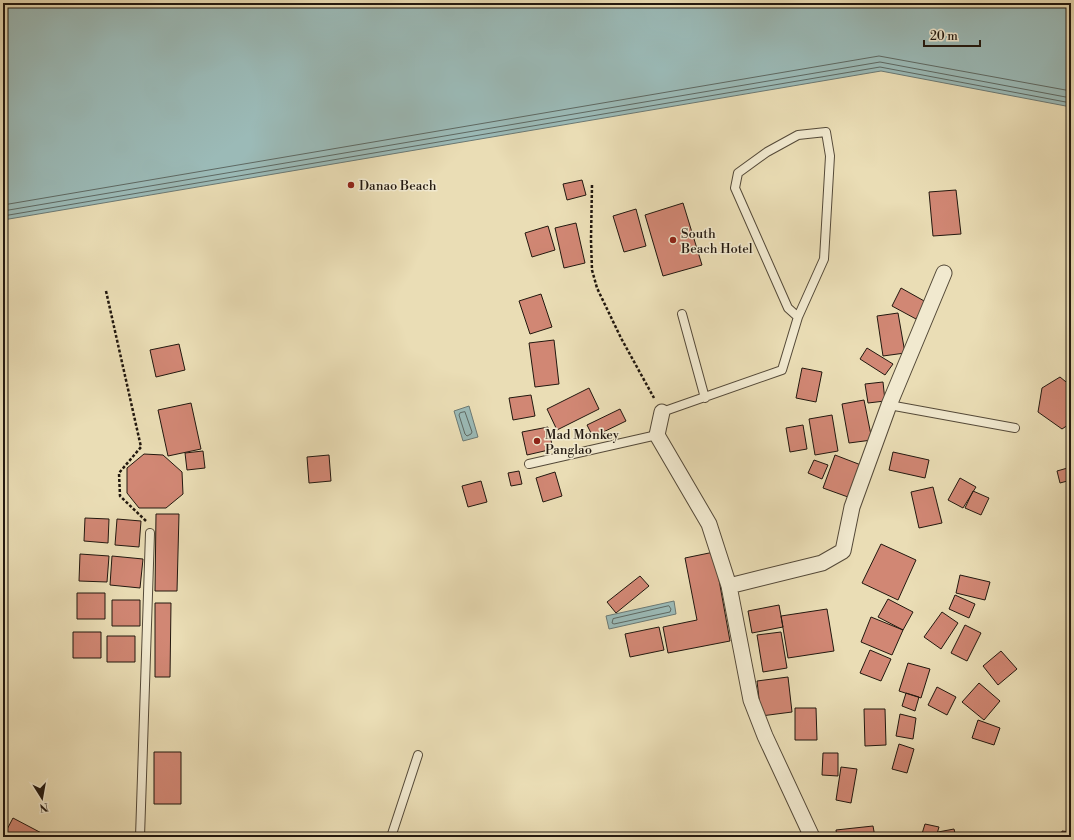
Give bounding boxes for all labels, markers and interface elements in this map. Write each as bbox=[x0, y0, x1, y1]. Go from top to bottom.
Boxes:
scale bar bbox=[924, 22, 980, 48]
text: 20 m bbox=[930, 29, 958, 44]
place label: Danao Beach bbox=[359, 178, 437, 194]
marker: Danao Beach bbox=[346, 180, 356, 190]
place label: South Beach Hotel bbox=[680, 226, 753, 257]
marker: South Beach Hotel bbox=[668, 235, 678, 245]
place label: Mad Monkey Panglao bbox=[545, 427, 620, 458]
marker: Mad Monkey Panglao bbox=[532, 436, 542, 446]
north arrow bbox=[22, 778, 62, 818]
text: N bbox=[38, 799, 49, 815]

